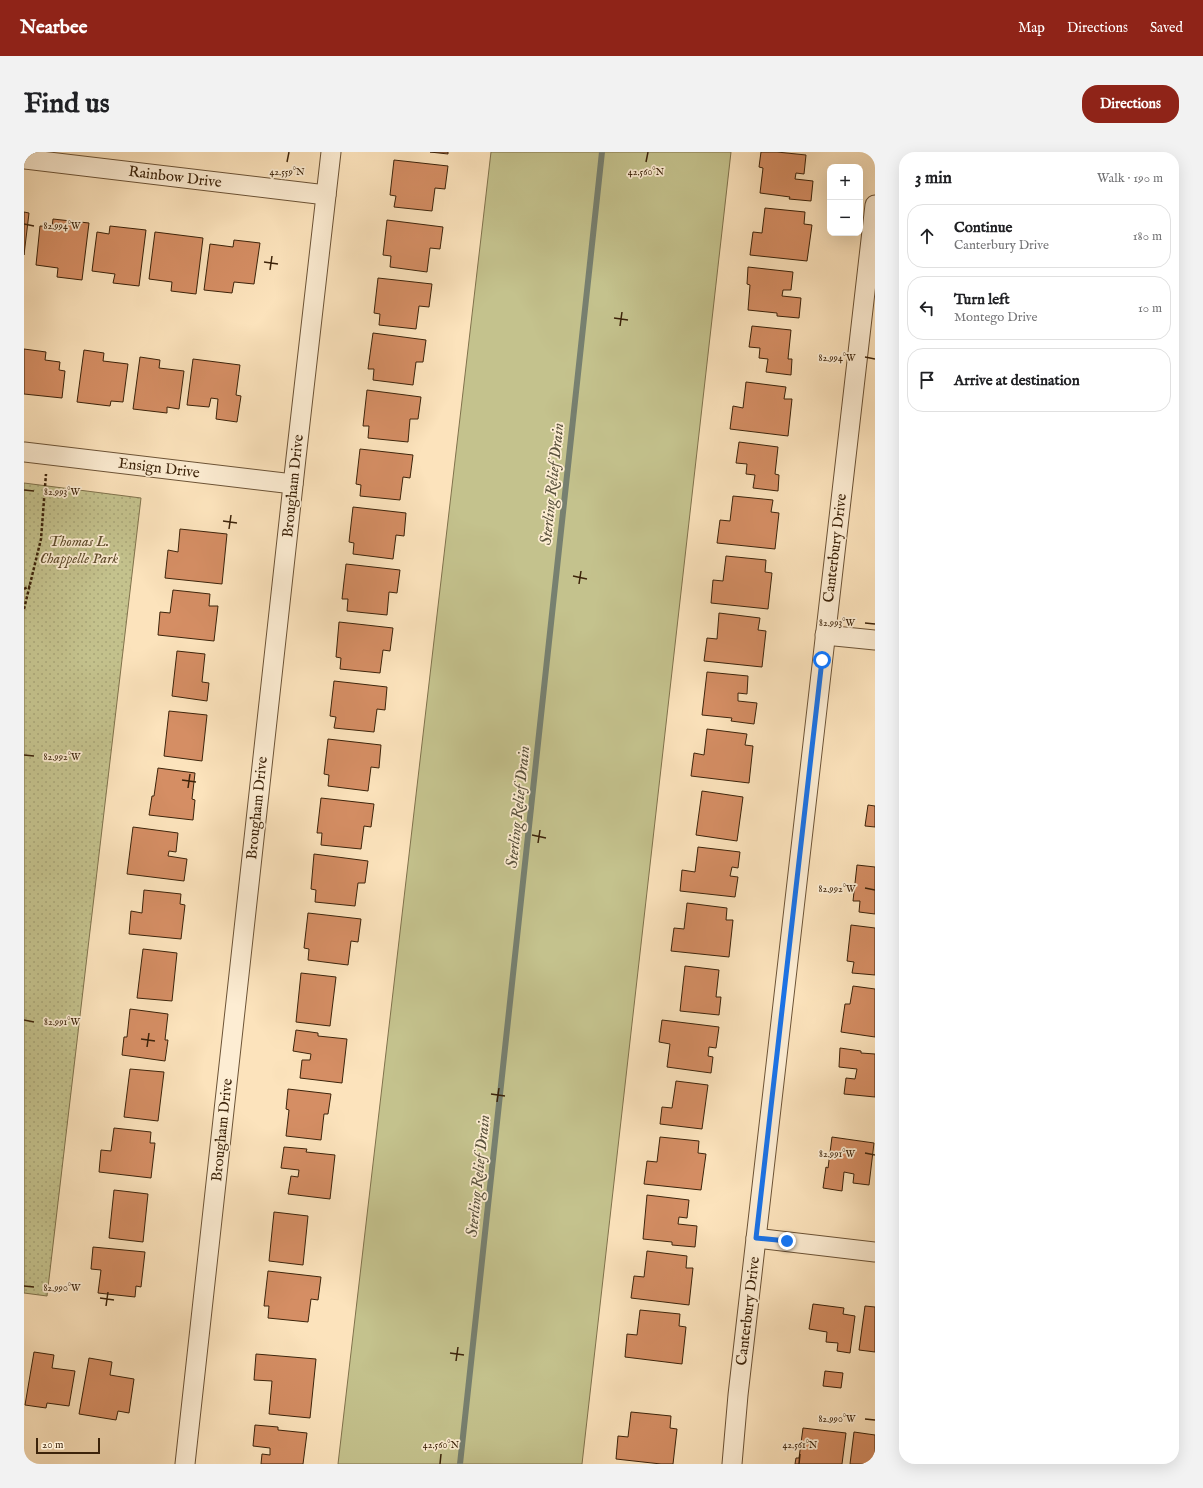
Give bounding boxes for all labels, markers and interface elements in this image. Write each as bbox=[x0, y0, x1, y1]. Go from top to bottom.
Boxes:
text: Nearbee bbox=[20, 16, 87, 40]
text: Map bbox=[1018, 19, 1045, 37]
text: Directions bbox=[1067, 19, 1128, 37]
text: Saved bbox=[1150, 19, 1183, 37]
button: Directions bbox=[1082, 85, 1179, 123]
text: Find us bbox=[24, 87, 110, 122]
street label: Rainbow Drive bbox=[127, 162, 223, 192]
map controls bbox=[827, 164, 863, 236]
button: + bbox=[827, 164, 863, 200]
text: 42.559°N bbox=[269, 166, 305, 179]
text: 42.560°N bbox=[628, 166, 664, 179]
text: 3 min bbox=[915, 168, 952, 189]
text: Walk · 190 m bbox=[1097, 170, 1163, 187]
button: − bbox=[827, 200, 863, 236]
text: Continue bbox=[954, 218, 1012, 237]
text: 82.994°W bbox=[43, 220, 81, 233]
icon: ahead bbox=[916, 225, 938, 247]
text: 180 m bbox=[1133, 228, 1162, 245]
text: Canterbury Drive bbox=[954, 237, 1049, 254]
text: Turn left bbox=[954, 290, 1010, 309]
icon: left bbox=[916, 297, 938, 319]
text: 10 m bbox=[1138, 300, 1162, 317]
text: Montego Drive bbox=[954, 309, 1038, 326]
text: 82.994°W bbox=[818, 352, 856, 365]
icon: arrive bbox=[916, 369, 938, 391]
text: Arrive at destination bbox=[954, 371, 1080, 390]
water label: Sterling Relief Drain bbox=[537, 422, 569, 546]
street label: Brougham Drive bbox=[278, 433, 308, 539]
street label: Ensign Drive bbox=[117, 454, 201, 482]
text: 82.993°W bbox=[44, 486, 80, 499]
street label: Canterbury Drive bbox=[819, 492, 851, 604]
park label: Thomas L. Chappelle Park bbox=[40, 532, 118, 568]
text: 82.993°W bbox=[819, 617, 855, 630]
route start bbox=[813, 651, 831, 669]
water label: Sterling Relief Drain bbox=[503, 745, 535, 869]
text: 82.992°W bbox=[44, 751, 81, 764]
street label: Brougham Drive bbox=[242, 755, 272, 861]
text: 82.992°W bbox=[819, 883, 856, 896]
text: 82.991°W bbox=[44, 1016, 80, 1029]
street label: Brougham Drive bbox=[207, 1077, 237, 1183]
water label: Sterling Relief Drain bbox=[463, 1114, 495, 1238]
text: 82.991°W bbox=[819, 1148, 855, 1161]
route end bbox=[778, 1232, 796, 1250]
street label: Canterbury Drive bbox=[732, 1255, 764, 1367]
text: 82.990°W bbox=[43, 1282, 81, 1295]
text: 82.990°W bbox=[818, 1413, 856, 1426]
scale bar bbox=[36, 1436, 100, 1455]
text: 20 m bbox=[42, 1438, 63, 1452]
text: 42.560°N bbox=[423, 1439, 459, 1452]
text: 42.561°N bbox=[782, 1439, 818, 1452]

